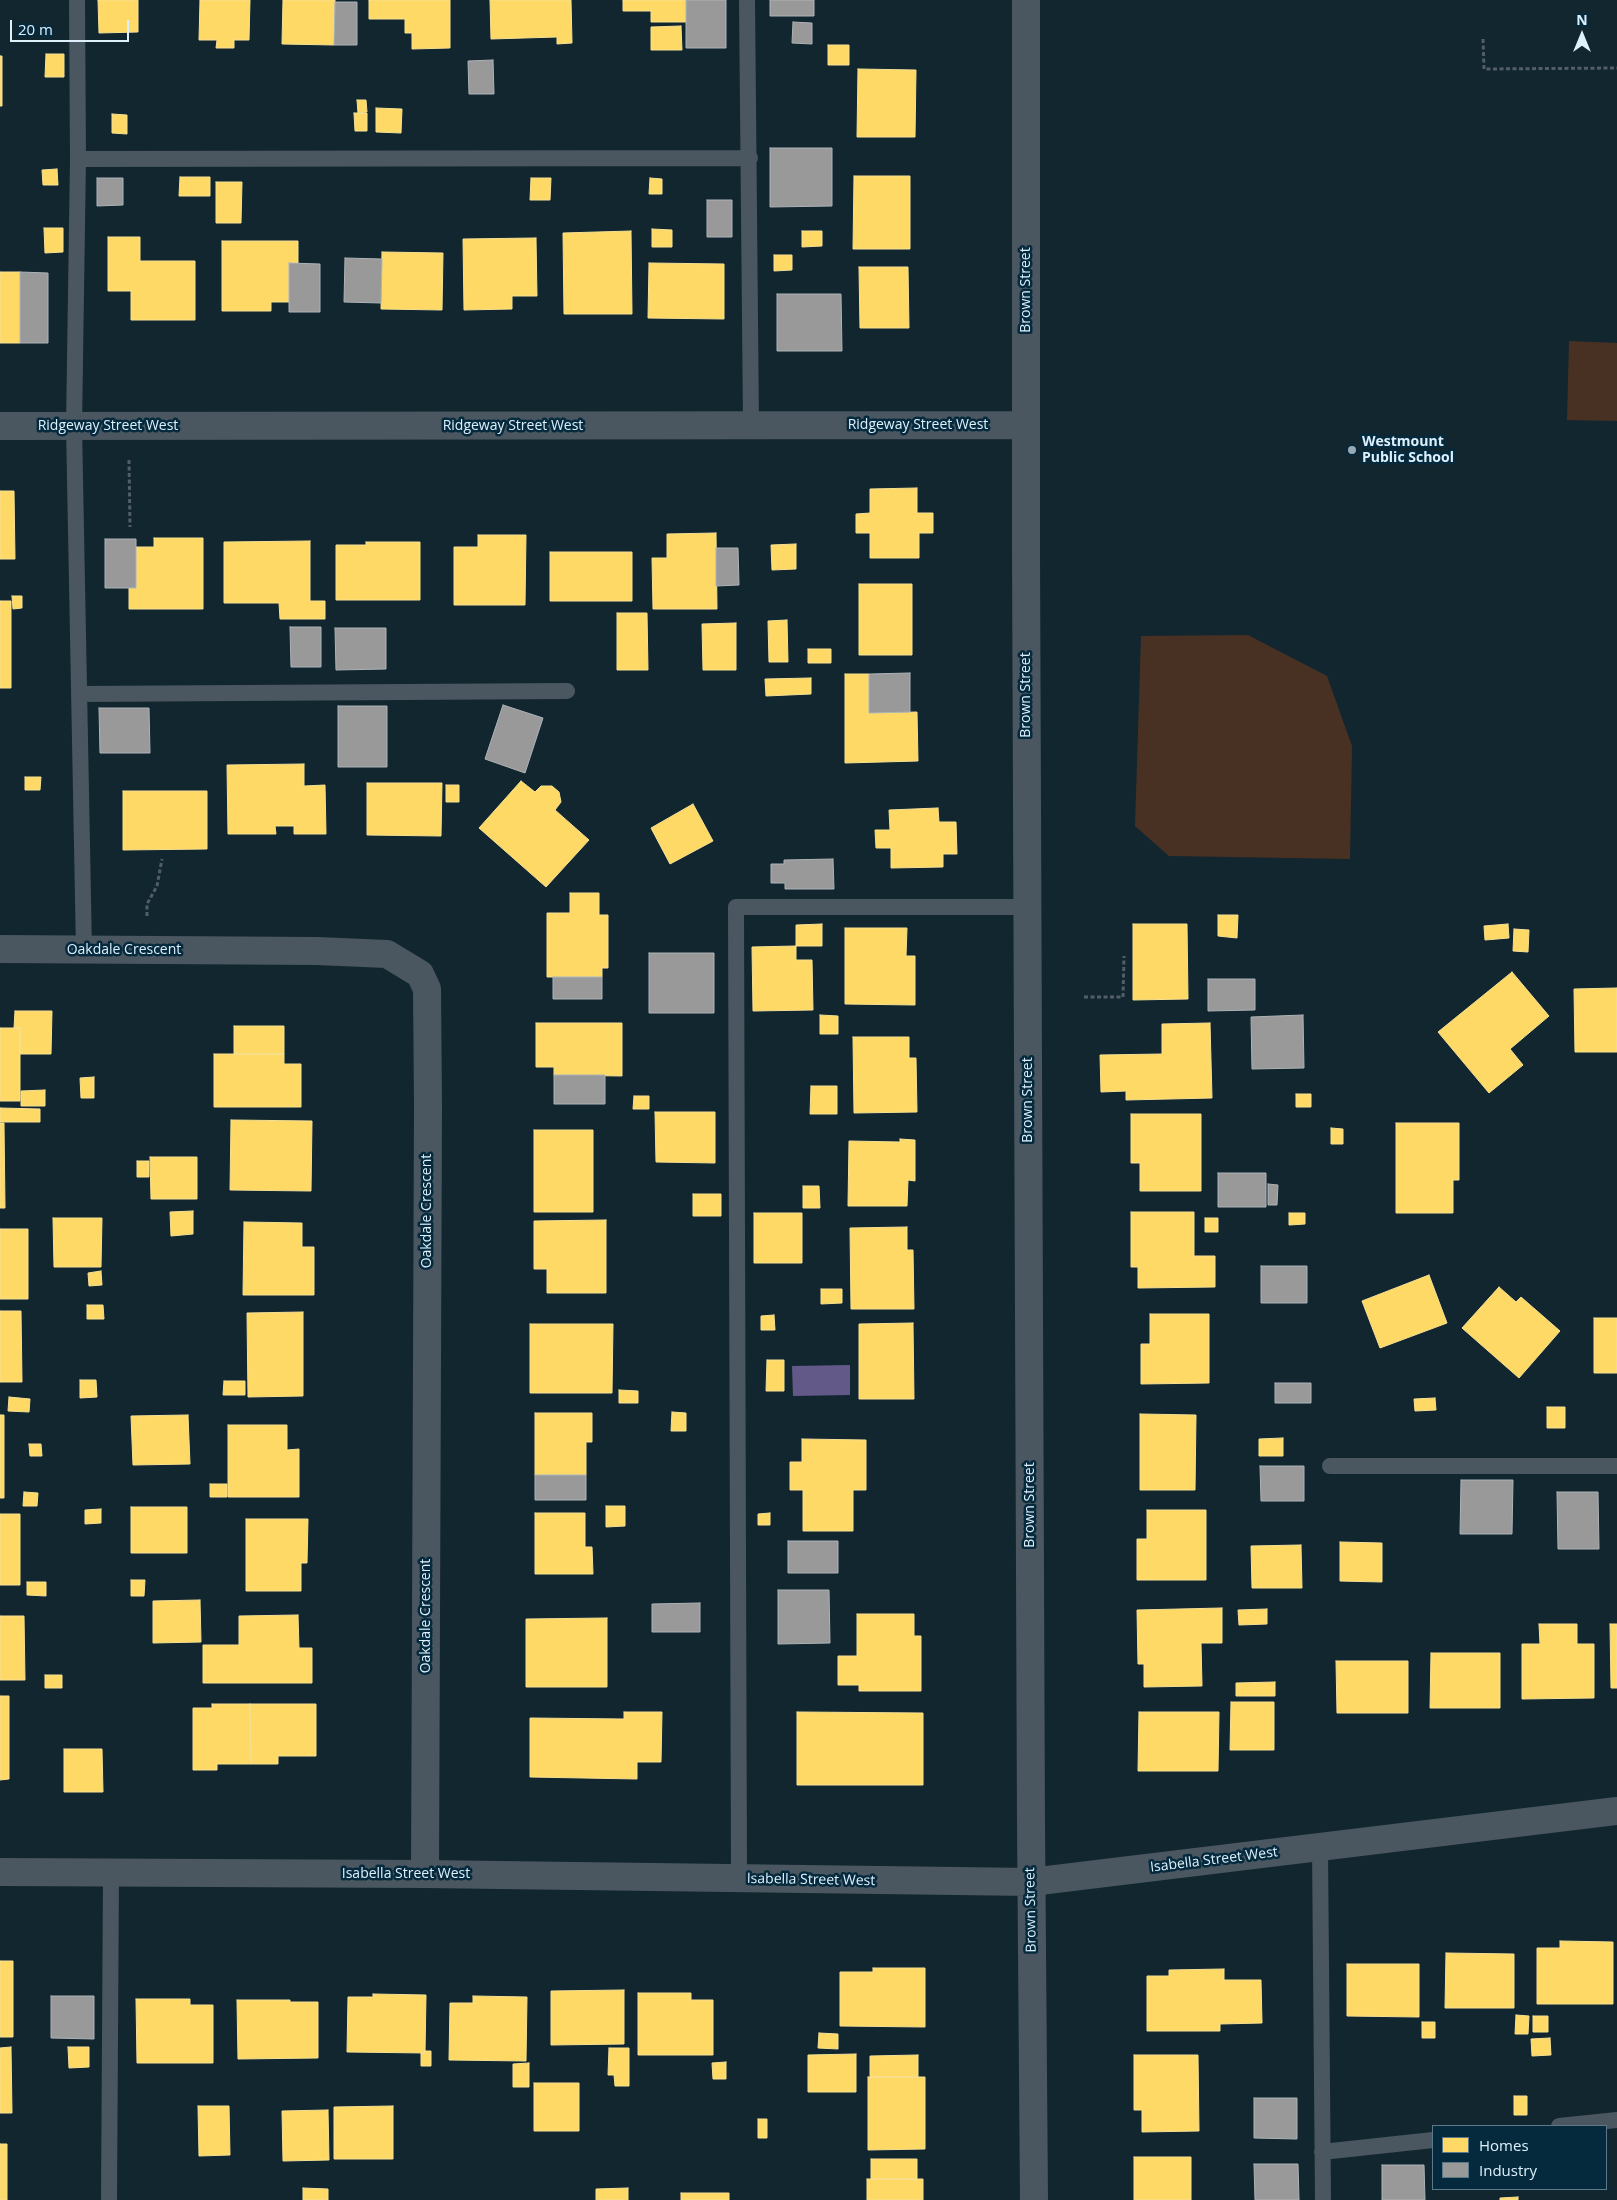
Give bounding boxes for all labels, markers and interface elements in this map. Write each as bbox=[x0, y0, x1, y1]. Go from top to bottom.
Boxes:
scale bar bbox=[12, 10, 131, 42]
north arrow bbox=[1557, 10, 1607, 60]
text: N bbox=[1576, 10, 1588, 29]
text: 20 m bbox=[18, 19, 53, 39]
street label: Brown Street bbox=[1018, 247, 1034, 333]
street label: Ridgeway Street West bbox=[848, 417, 988, 433]
street label: Ridgeway Street West bbox=[38, 418, 178, 434]
street label: Ridgeway Street West bbox=[443, 418, 583, 434]
place label: Westmount Public School bbox=[1362, 434, 1454, 467]
marker: Westmount Public School bbox=[1346, 444, 1358, 456]
street label: Brown Street bbox=[1018, 652, 1034, 738]
street label: Oakdale Crescent bbox=[67, 942, 181, 958]
street label: Brown Street bbox=[1020, 1057, 1036, 1143]
street label: Oakdale Crescent bbox=[419, 1154, 435, 1268]
street label: Brown Street bbox=[1022, 1462, 1038, 1548]
street label: Oakdale Crescent bbox=[418, 1559, 434, 1673]
street label: Isabella Street West bbox=[1149, 1844, 1279, 1876]
street label: Isabella Street West bbox=[342, 1866, 470, 1882]
street label: Brown Street bbox=[1022, 1867, 1040, 1953]
street label: Isabella Street West bbox=[747, 1870, 875, 1890]
legend bbox=[1432, 2125, 1607, 2190]
text: Homes bbox=[1479, 2135, 1529, 2155]
text: Industry bbox=[1479, 2160, 1537, 2180]

